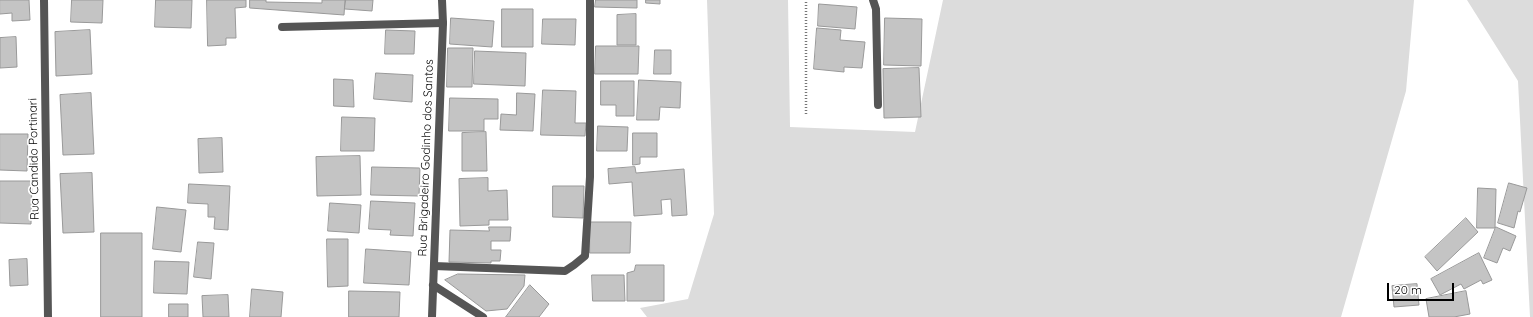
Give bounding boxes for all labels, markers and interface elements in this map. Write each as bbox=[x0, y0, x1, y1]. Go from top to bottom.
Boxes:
street label: Rua Brigadeiro Godinho dos Santos bbox=[415, 59, 437, 257]
street label: Rua Candido Portinari bbox=[26, 98, 42, 220]
scale bar bbox=[1389, 275, 1456, 301]
text: 20 m bbox=[1394, 282, 1422, 297]

